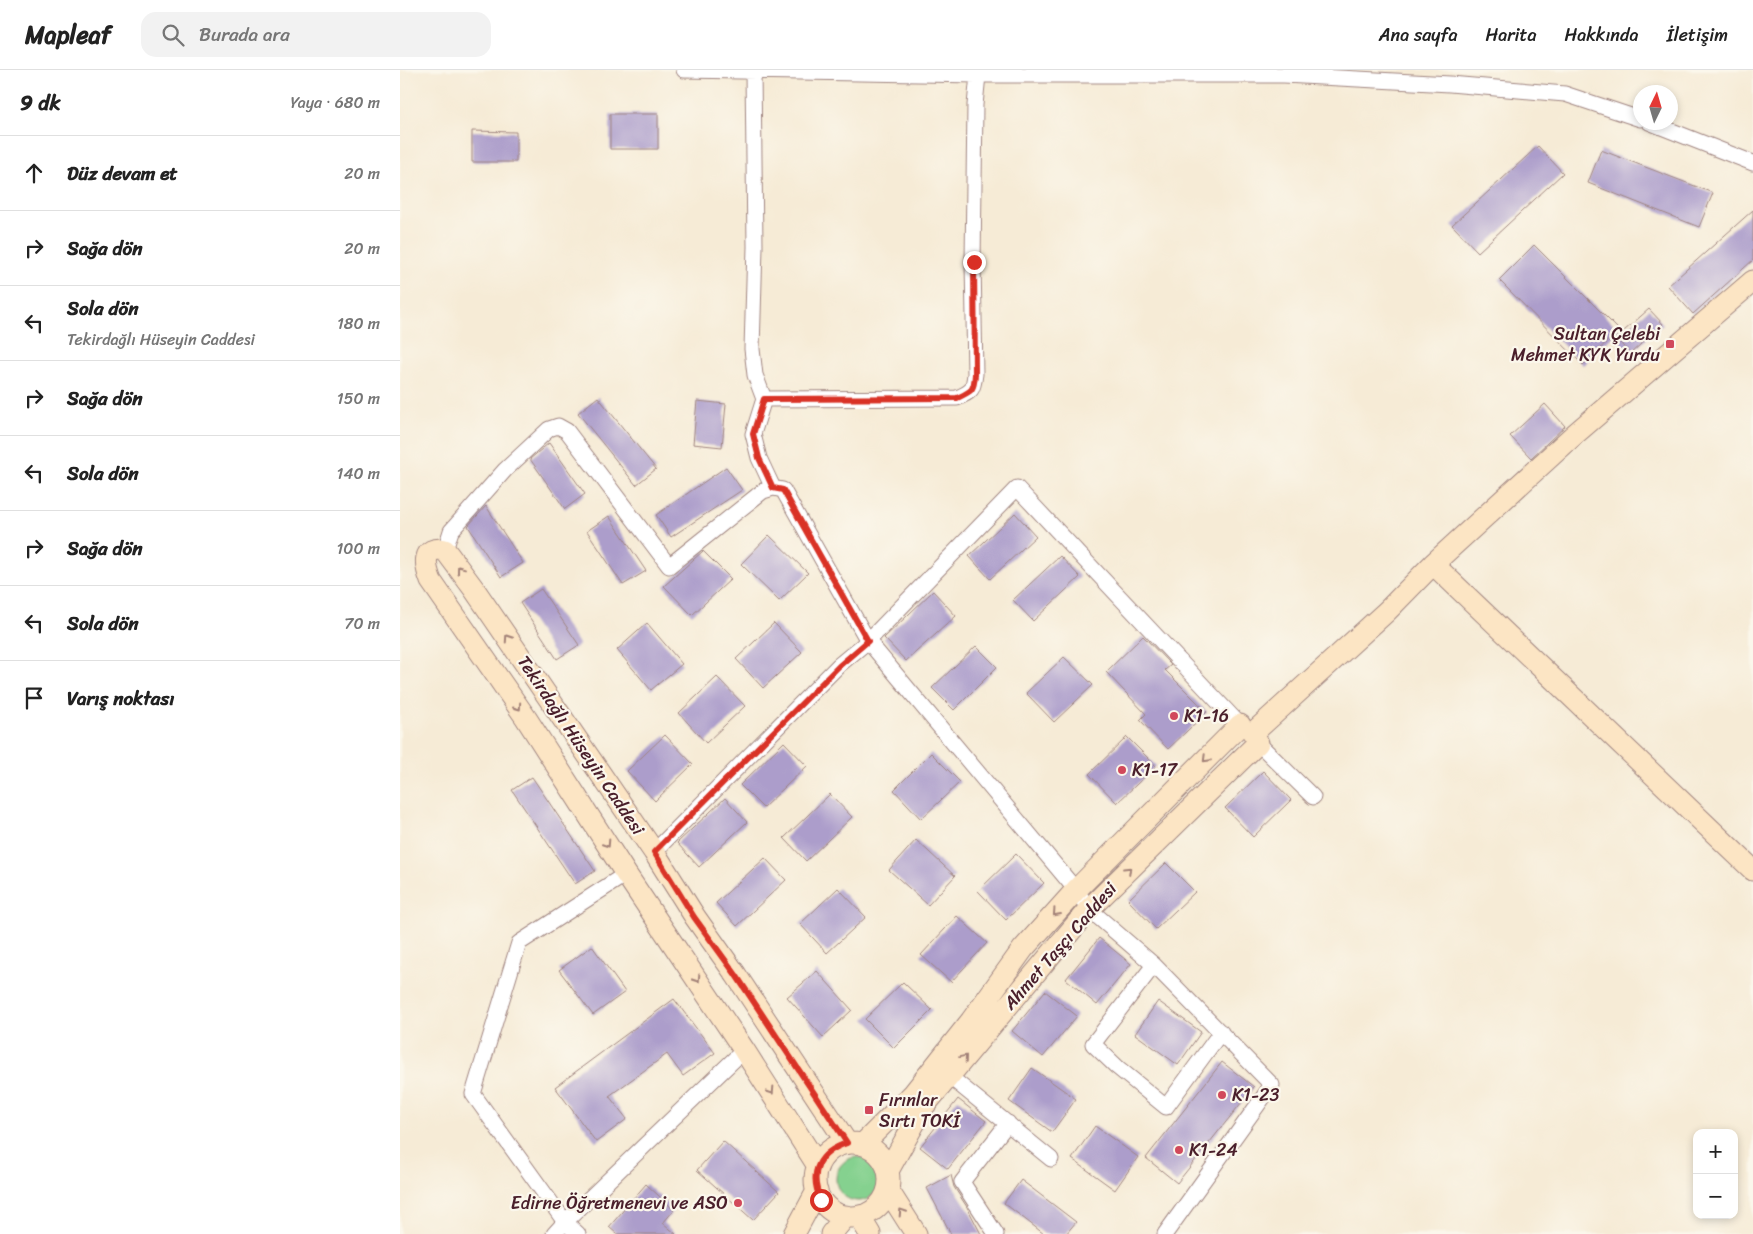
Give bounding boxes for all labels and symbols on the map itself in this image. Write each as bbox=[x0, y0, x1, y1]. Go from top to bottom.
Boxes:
north arrow bbox=[1633, 85, 1678, 130]
route end bbox=[963, 251, 986, 274]
place label: Sultan Çelebi Mehmet KYK Yurdu bbox=[1511, 318, 1661, 371]
marker: Sultan Çelebi Mehmet KYK Yurdu bbox=[1664, 338, 1676, 350]
one-way arrow bbox=[457, 566, 465, 575]
one-way arrow bbox=[505, 634, 514, 644]
street label: Tekirdağlı Hüseyin Caddesi bbox=[509, 648, 654, 842]
place label: K1-16 bbox=[1184, 700, 1229, 732]
one-way arrow bbox=[512, 702, 522, 711]
marker: K1-16 bbox=[1168, 710, 1180, 722]
one-way arrow bbox=[1203, 753, 1212, 762]
place label: K1-17 bbox=[1132, 754, 1179, 786]
marker: K1-17 bbox=[1116, 764, 1128, 776]
one-way arrow bbox=[600, 839, 610, 848]
one-way arrow bbox=[1123, 867, 1132, 876]
street label: Ahmet Taşçı Caddesi bbox=[994, 874, 1126, 1018]
one-way arrow bbox=[1052, 907, 1061, 916]
one-way arrow bbox=[691, 973, 700, 983]
one-way arrow bbox=[958, 1055, 966, 1064]
place label: K1-23 bbox=[1232, 1079, 1279, 1111]
place label: Fırınlar Sırtı TOKİ bbox=[879, 1084, 962, 1137]
one-way arrow bbox=[764, 1086, 774, 1095]
marker: K1-23 bbox=[1216, 1089, 1228, 1101]
marker: Fırınlar Sırtı TOKİ bbox=[863, 1104, 875, 1116]
place label: K1-24 bbox=[1189, 1134, 1238, 1166]
marker: K1-24 bbox=[1173, 1144, 1185, 1156]
place label: Edirne Öğretmenevi ve ASO bbox=[511, 1187, 728, 1219]
route start bbox=[810, 1189, 833, 1212]
marker: Edirne Öğretmenevi ve ASO bbox=[732, 1197, 744, 1209]
one-way arrow bbox=[899, 1208, 908, 1218]

